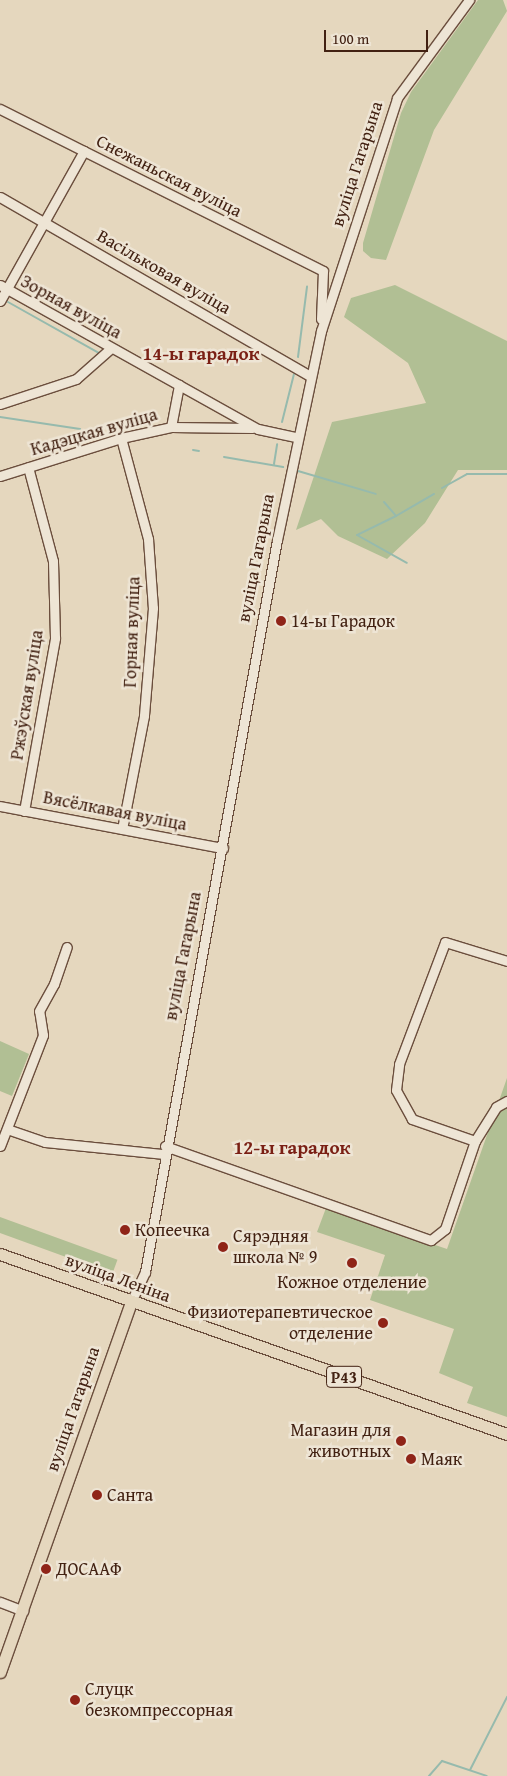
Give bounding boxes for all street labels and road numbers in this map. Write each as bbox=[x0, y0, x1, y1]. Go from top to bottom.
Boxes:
street label: вуліца Гагарына bbox=[327, 99, 387, 229]
street label: Снежаньская вуліца bbox=[93, 130, 245, 222]
street label: Васільковая вуліца bbox=[93, 225, 235, 319]
street label: Зорная вуліца bbox=[17, 270, 125, 344]
street label: Кадэцкая вуліца bbox=[28, 404, 160, 460]
street label: вуліца Гагарына bbox=[233, 492, 279, 624]
street label: Горная вуліца bbox=[119, 576, 145, 688]
street label: Ржэўская вуліца bbox=[6, 629, 48, 761]
street label: Вясёлкавая вуліца bbox=[41, 786, 189, 836]
street label: вуліца Гагарына bbox=[160, 890, 206, 1022]
street label: вуліца Леніна bbox=[63, 1249, 173, 1307]
street label: вуліца Гагарына bbox=[42, 1344, 104, 1474]
road number: Р43 bbox=[325, 1364, 363, 1390]

